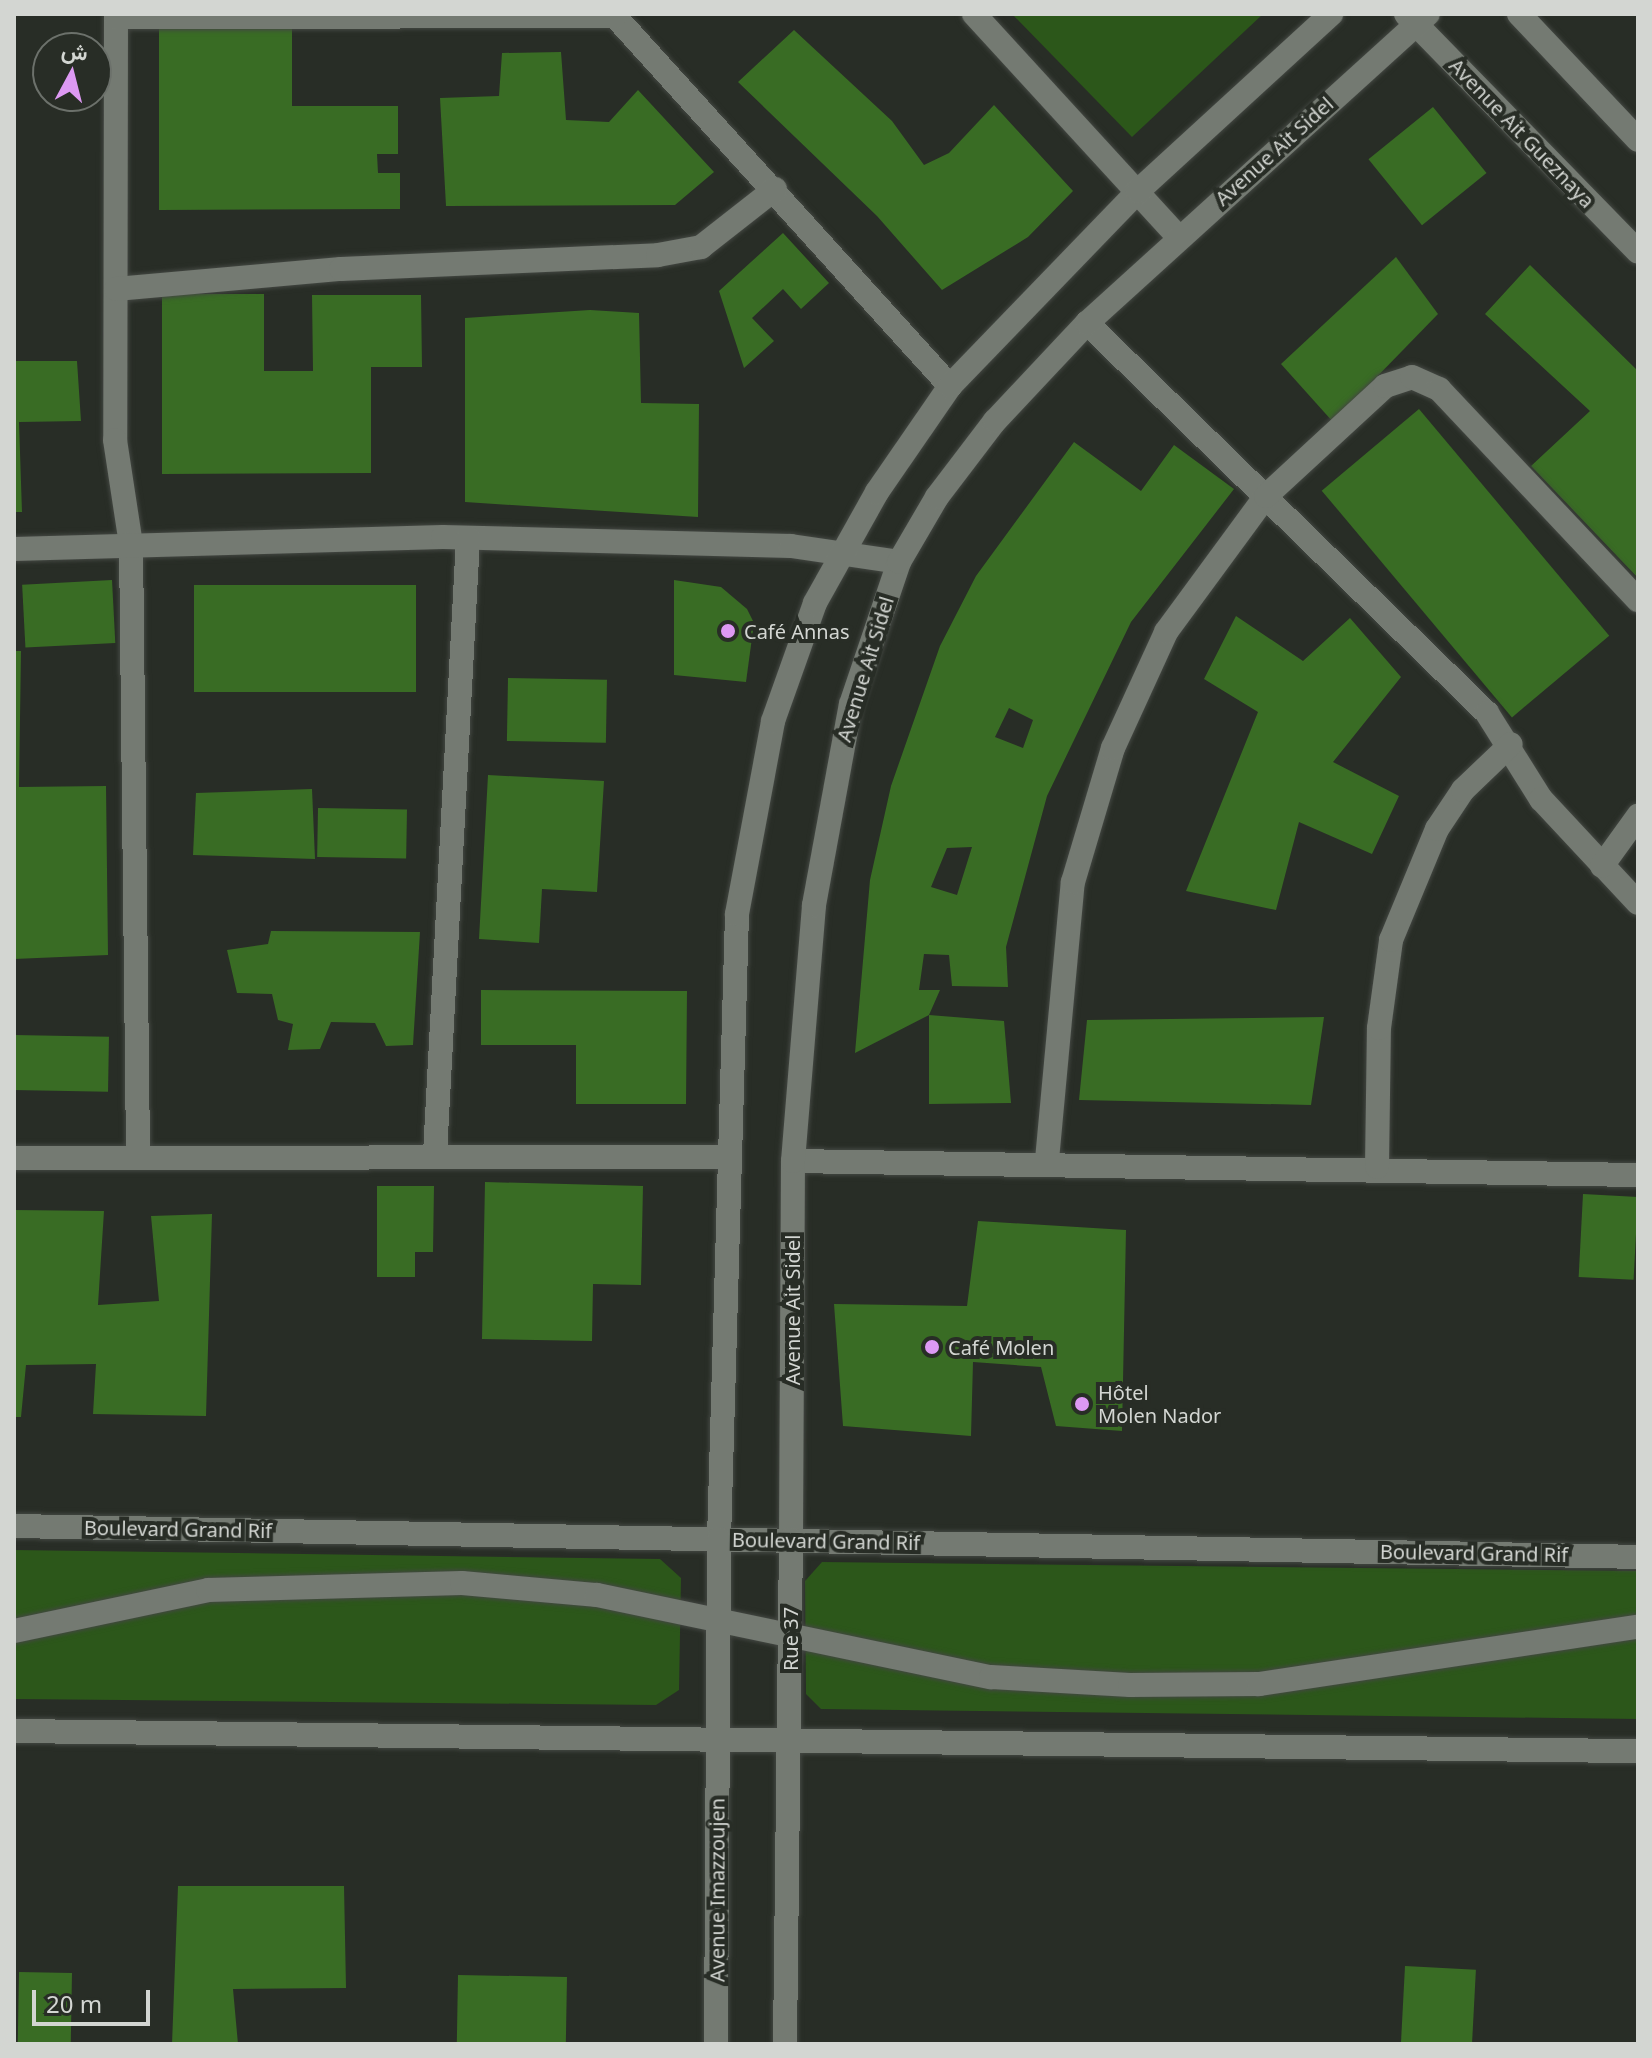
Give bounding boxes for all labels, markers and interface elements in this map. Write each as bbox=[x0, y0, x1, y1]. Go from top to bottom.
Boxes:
north arrow bbox=[32, 32, 112, 112]
text: ش bbox=[60, 34, 90, 67]
street label: Avenue Ait Gueznaya bbox=[1445, 53, 1599, 213]
street label: Avenue Ait Sidel bbox=[1210, 92, 1338, 210]
street label: Avenue Ait Sidel bbox=[832, 593, 898, 745]
place label: Café Annas bbox=[744, 619, 850, 643]
marker: Café Annas bbox=[719, 622, 737, 640]
street label: Avenue Ait Sidel bbox=[780, 1235, 804, 1385]
place label: Café Molen bbox=[948, 1335, 1054, 1359]
marker: Café Molen bbox=[923, 1338, 941, 1356]
place label: Hôtel Molen Nador bbox=[1098, 1380, 1221, 1427]
marker: Hôtel Molen Nador bbox=[1073, 1395, 1091, 1413]
street label: Boulevard Grand Rif bbox=[84, 1515, 272, 1543]
street label: Boulevard Grand Rif bbox=[732, 1527, 920, 1555]
street label: Boulevard Grand Rif bbox=[1380, 1539, 1568, 1567]
street label: Rue 37 bbox=[778, 1607, 802, 1671]
street label: Avenue Imazzoujen bbox=[705, 1798, 729, 1982]
scale bar bbox=[36, 1974, 154, 2024]
text: 20 m bbox=[46, 1987, 102, 2020]

